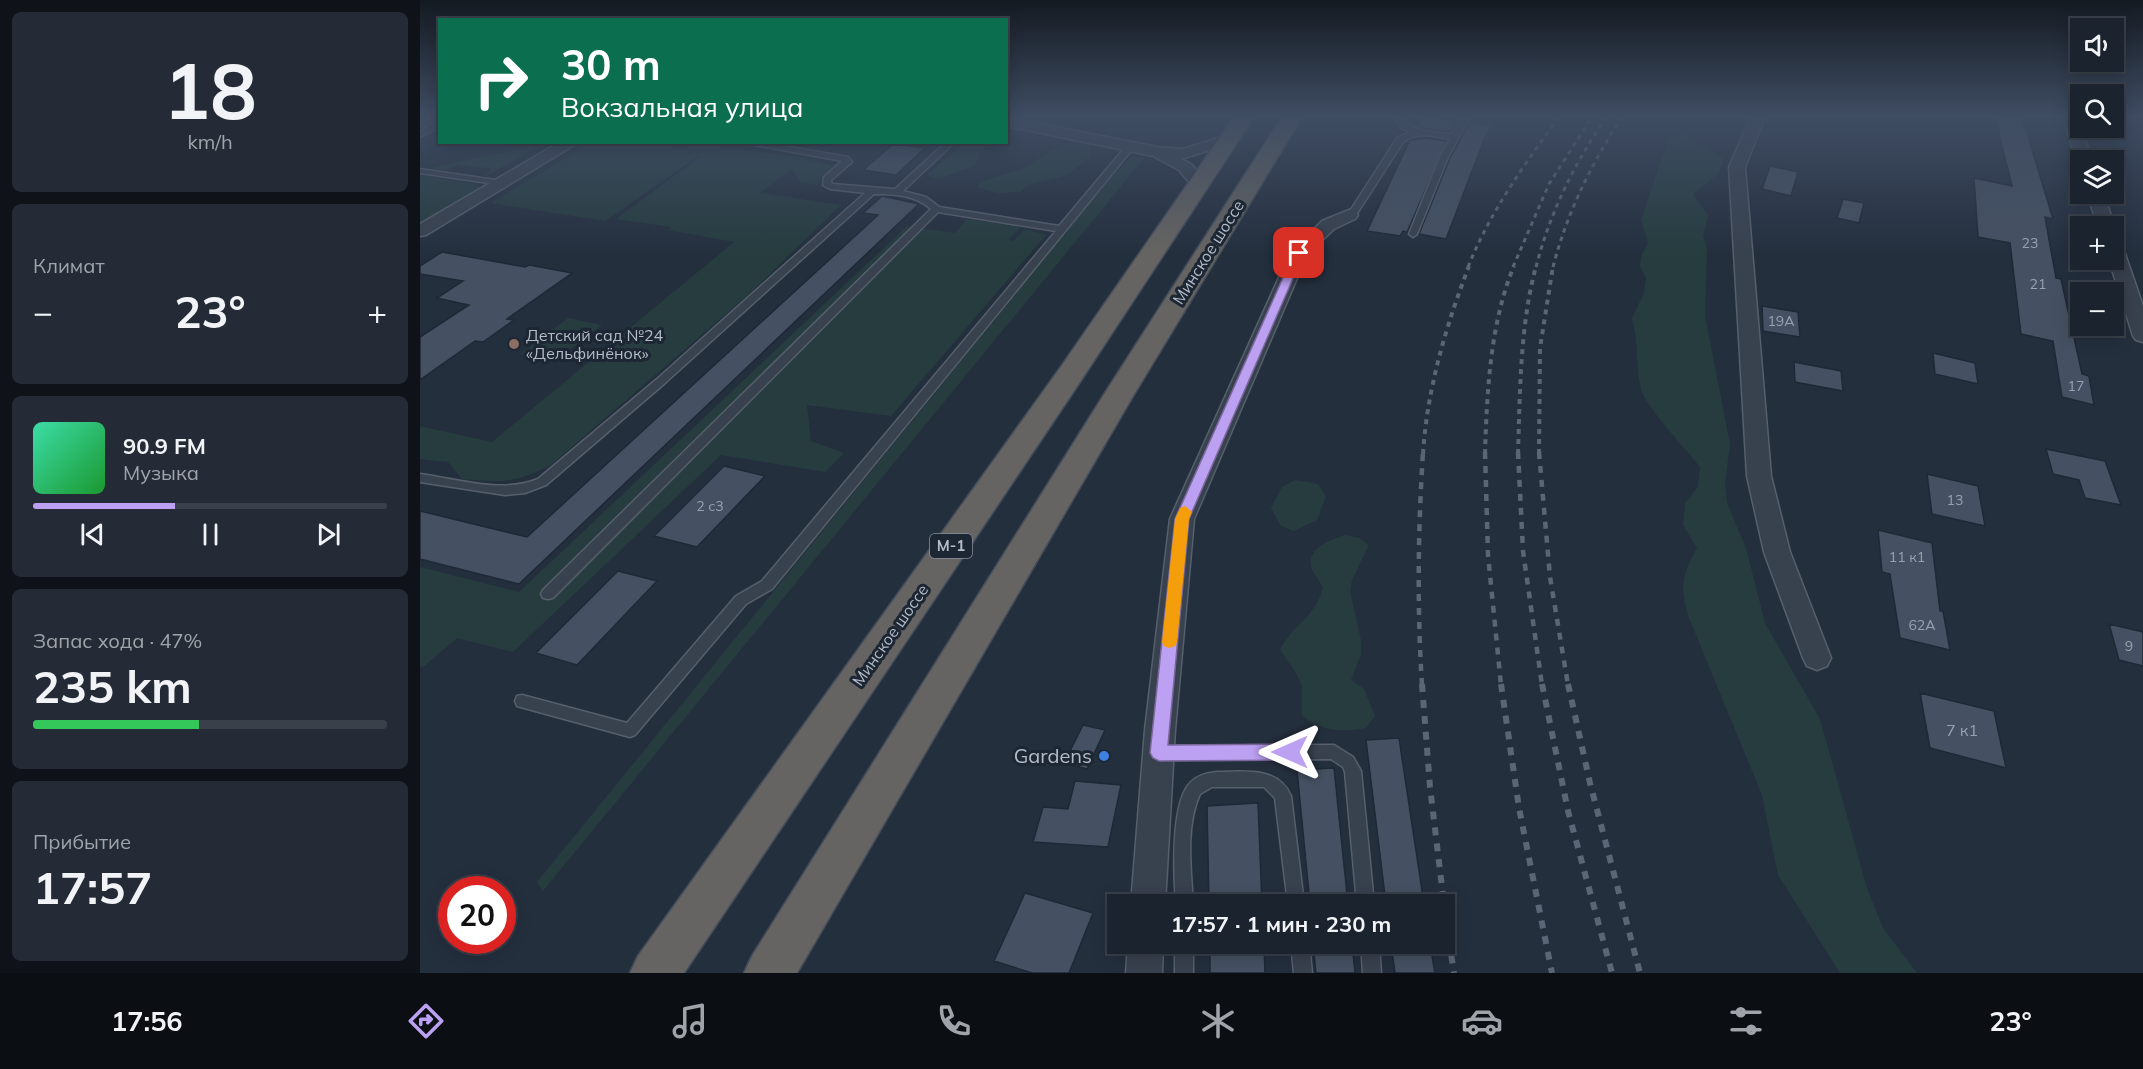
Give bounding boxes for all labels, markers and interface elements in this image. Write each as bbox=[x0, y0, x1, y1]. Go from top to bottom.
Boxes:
map controls bbox=[2070, 18, 2124, 336]
button: sound bbox=[2070, 18, 2124, 72]
text: 30 m bbox=[561, 38, 661, 91]
text: 18 bbox=[163, 41, 257, 139]
icon: right bbox=[462, 42, 540, 120]
button: search bbox=[2070, 84, 2124, 138]
text: Вокзальная улица bbox=[561, 90, 804, 124]
text: km/h bbox=[187, 129, 233, 154]
button: layers bbox=[2070, 150, 2124, 204]
street label: Минское шоссе bbox=[1168, 196, 1248, 308]
button: + bbox=[2070, 216, 2124, 270]
pin bbox=[1273, 227, 1324, 278]
house number: 23 bbox=[2022, 234, 2038, 252]
icon: arrive bbox=[1282, 236, 1315, 269]
text: Климат bbox=[33, 253, 105, 278]
house number: 21 bbox=[2030, 275, 2046, 293]
button: − bbox=[2070, 282, 2124, 336]
text: 23° bbox=[174, 283, 246, 339]
text: − bbox=[33, 291, 53, 332]
text: + bbox=[367, 291, 387, 332]
house number: 19А bbox=[1767, 312, 1795, 330]
place label: Детский сад №24 «Дельфинёнок» bbox=[526, 325, 664, 363]
marker: Детский сад №24 «Дельфинёнок» bbox=[507, 337, 521, 351]
house number: 17 bbox=[2068, 377, 2084, 395]
text: 90.9 FM bbox=[123, 432, 206, 460]
text: Музыка bbox=[123, 460, 199, 485]
house number: 13 bbox=[1947, 491, 1963, 509]
house number: 2 с3 bbox=[696, 497, 724, 515]
icon: previous bbox=[76, 518, 109, 551]
icon: pause bbox=[194, 518, 227, 551]
icon: next bbox=[312, 518, 345, 551]
road number: М-1 bbox=[930, 534, 972, 558]
house number: 11 к1 bbox=[1889, 548, 1925, 566]
street label: Минское шоссе bbox=[848, 580, 932, 690]
house number: 62А bbox=[1908, 616, 1936, 634]
text: Запас хода · 47% bbox=[33, 628, 202, 653]
house number: 9 bbox=[2125, 637, 2133, 655]
text: 235 km bbox=[33, 658, 192, 714]
position arrow bbox=[1258, 720, 1322, 784]
house number: 7 к1 bbox=[1946, 720, 1978, 740]
place label: Gardens bbox=[1014, 743, 1092, 768]
marker: Gardens bbox=[1097, 749, 1111, 763]
text: Прибытие bbox=[33, 829, 131, 854]
text: 17:57 bbox=[33, 859, 152, 915]
speed limit sign: 20 bbox=[438, 876, 516, 954]
text: 17:57 · 1 мин · 230 m bbox=[1171, 910, 1391, 938]
icon: directions bbox=[405, 1000, 447, 1042]
icon: music bbox=[669, 1000, 711, 1042]
icon: phone bbox=[933, 1000, 975, 1042]
icon: climate bbox=[1197, 1000, 1239, 1042]
icon: car bbox=[1461, 1000, 1503, 1042]
icon: filters bbox=[1725, 1000, 1767, 1042]
text: 17:56 bbox=[111, 1004, 183, 1038]
text: 23° bbox=[1989, 1004, 2032, 1038]

